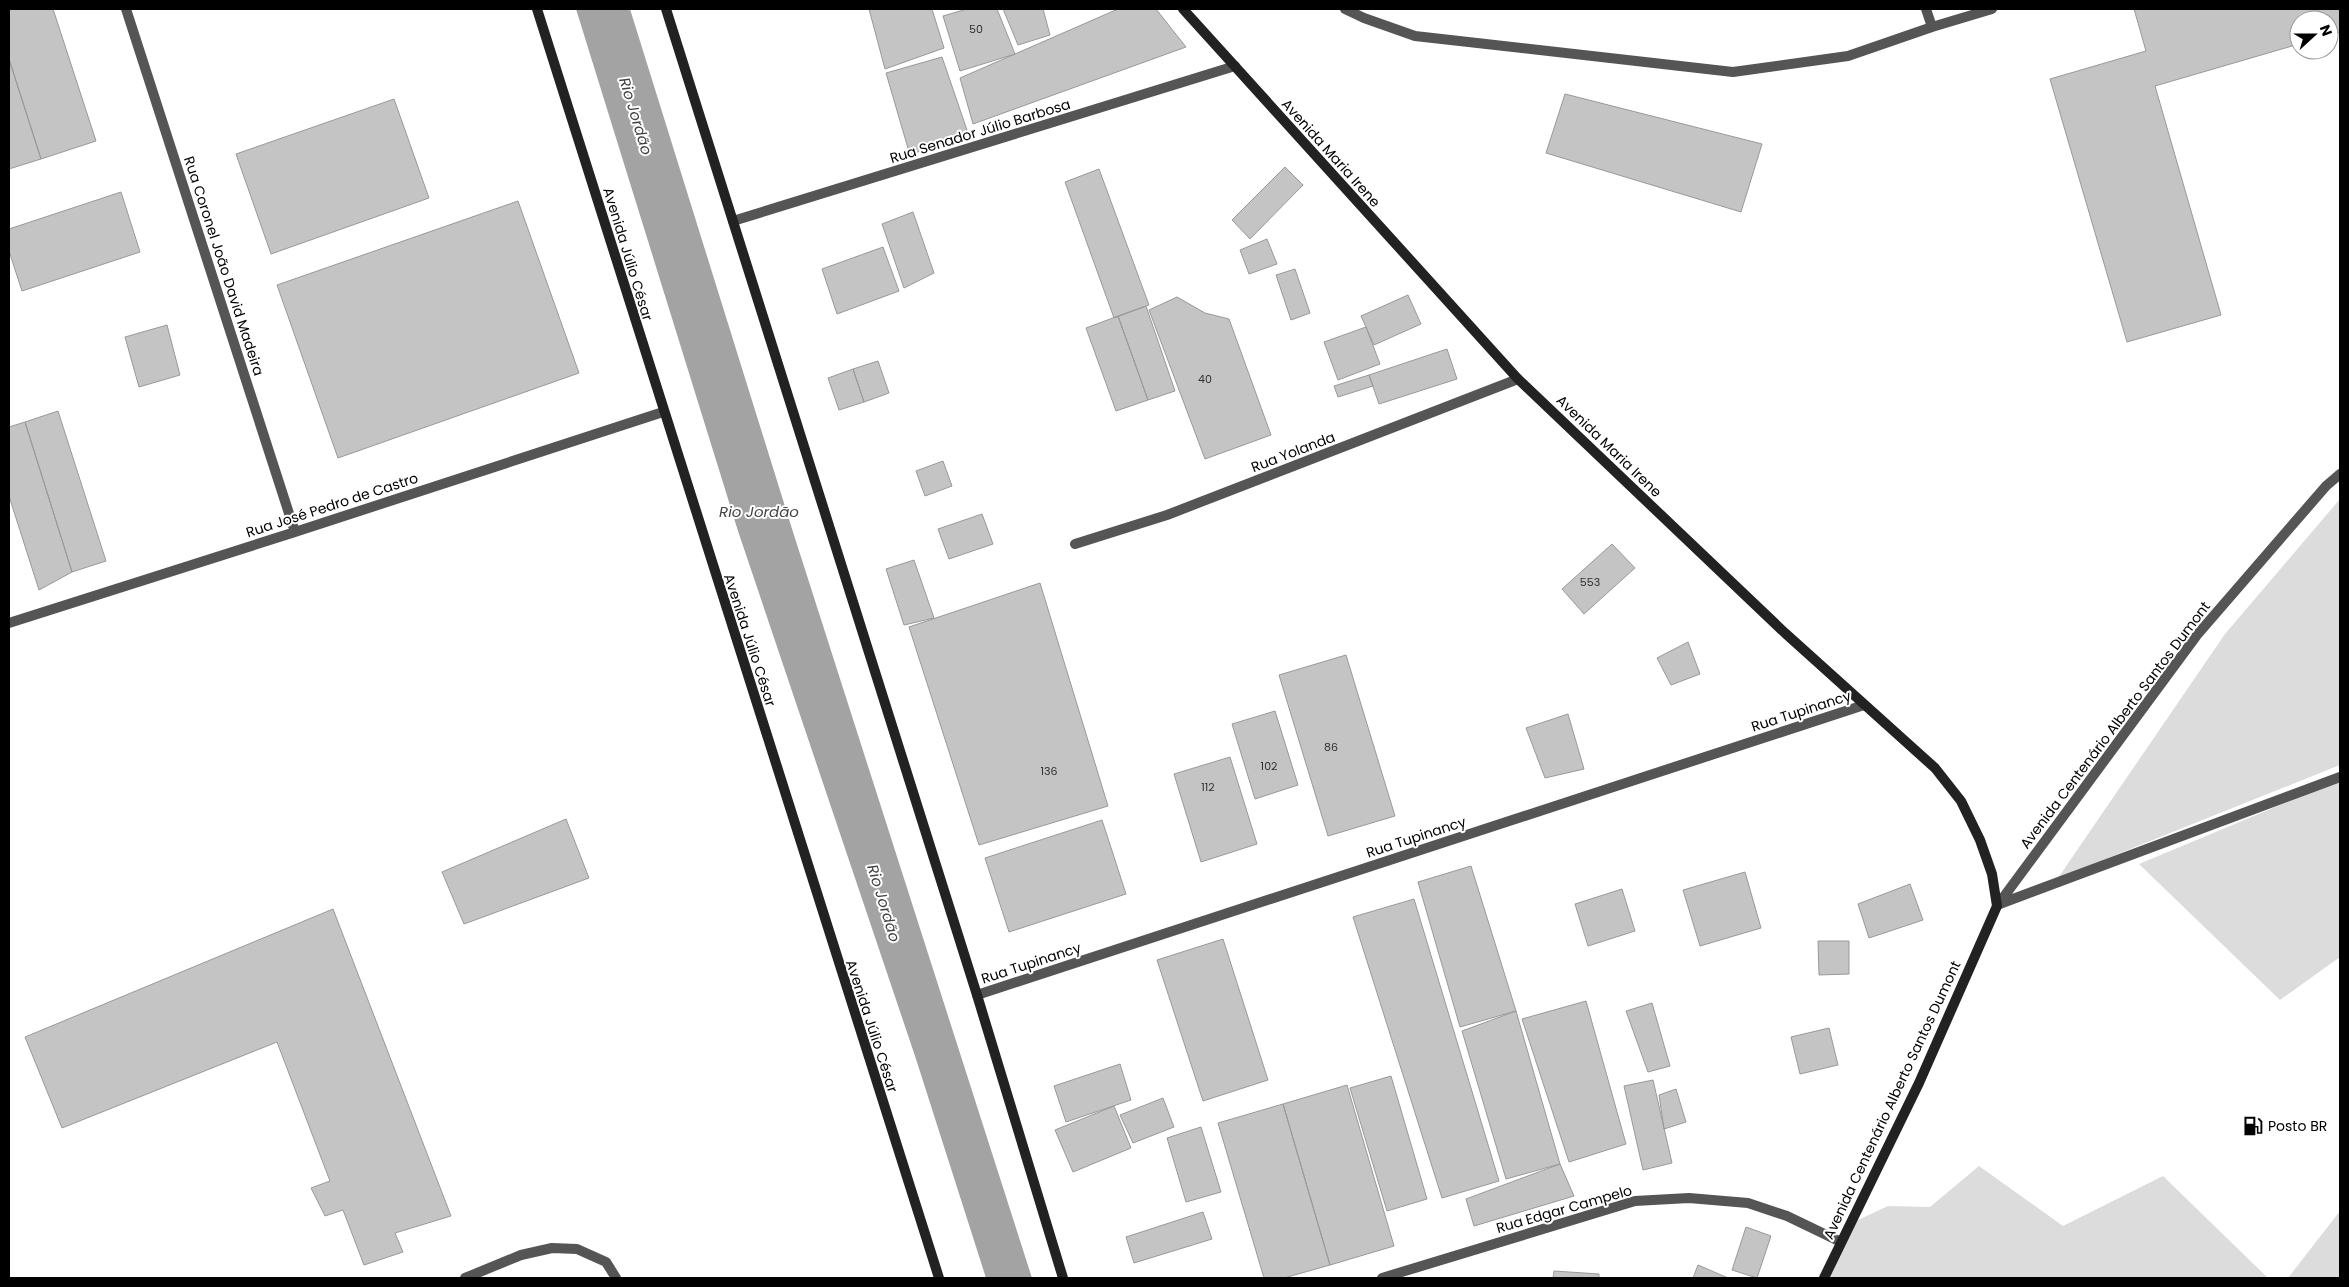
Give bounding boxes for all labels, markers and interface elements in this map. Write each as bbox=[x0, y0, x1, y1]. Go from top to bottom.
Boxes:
north arrow bbox=[2289, 10, 2339, 60]
house number: 50 bbox=[969, 21, 983, 37]
text: N bbox=[2315, 22, 2337, 39]
water label: Rio Jordão bbox=[614, 75, 658, 157]
street label: Rua Senador Júlio Barbosa bbox=[887, 94, 1073, 168]
street label: Avenida Maria Irene bbox=[1277, 95, 1385, 212]
street label: Rua Coronel João David Madeira bbox=[179, 154, 269, 378]
street label: Avenida Júlio César bbox=[598, 185, 658, 323]
house number: 40 bbox=[1198, 371, 1212, 387]
street label: Avenida Maria Irene bbox=[1552, 390, 1666, 502]
street label: Rua Yolanda bbox=[1248, 427, 1338, 477]
street label: Rua José Pedro de Castro bbox=[243, 468, 421, 542]
water label: Rio Jordão bbox=[719, 501, 799, 522]
street label: Avenida Júlio César bbox=[719, 571, 781, 709]
house number: 553 bbox=[1580, 574, 1600, 590]
street label: Avenida Centenário Alberto Santos Dumont bbox=[2015, 597, 2215, 853]
street label: Rua Tupinancy bbox=[1749, 685, 1854, 737]
house number: 86 bbox=[1324, 739, 1338, 755]
house number: 102 bbox=[1261, 758, 1277, 774]
house number: 136 bbox=[1041, 763, 1058, 779]
house number: 112 bbox=[1201, 779, 1215, 795]
street label: Rua Tupinancy bbox=[1364, 811, 1469, 863]
water label: Rio Jordão bbox=[862, 862, 906, 944]
street label: Rua Tupinancy bbox=[979, 937, 1084, 989]
street label: Avenida Júlio César bbox=[841, 957, 903, 1095]
street label: Avenida Centenário Alberto Santos Dumont bbox=[1818, 957, 1966, 1243]
fuel station icon: Posto BR bbox=[2242, 1115, 2264, 1137]
place label: Posto BR bbox=[2268, 1116, 2327, 1136]
street label: Rua Edgar Campelo bbox=[1494, 1180, 1634, 1238]

